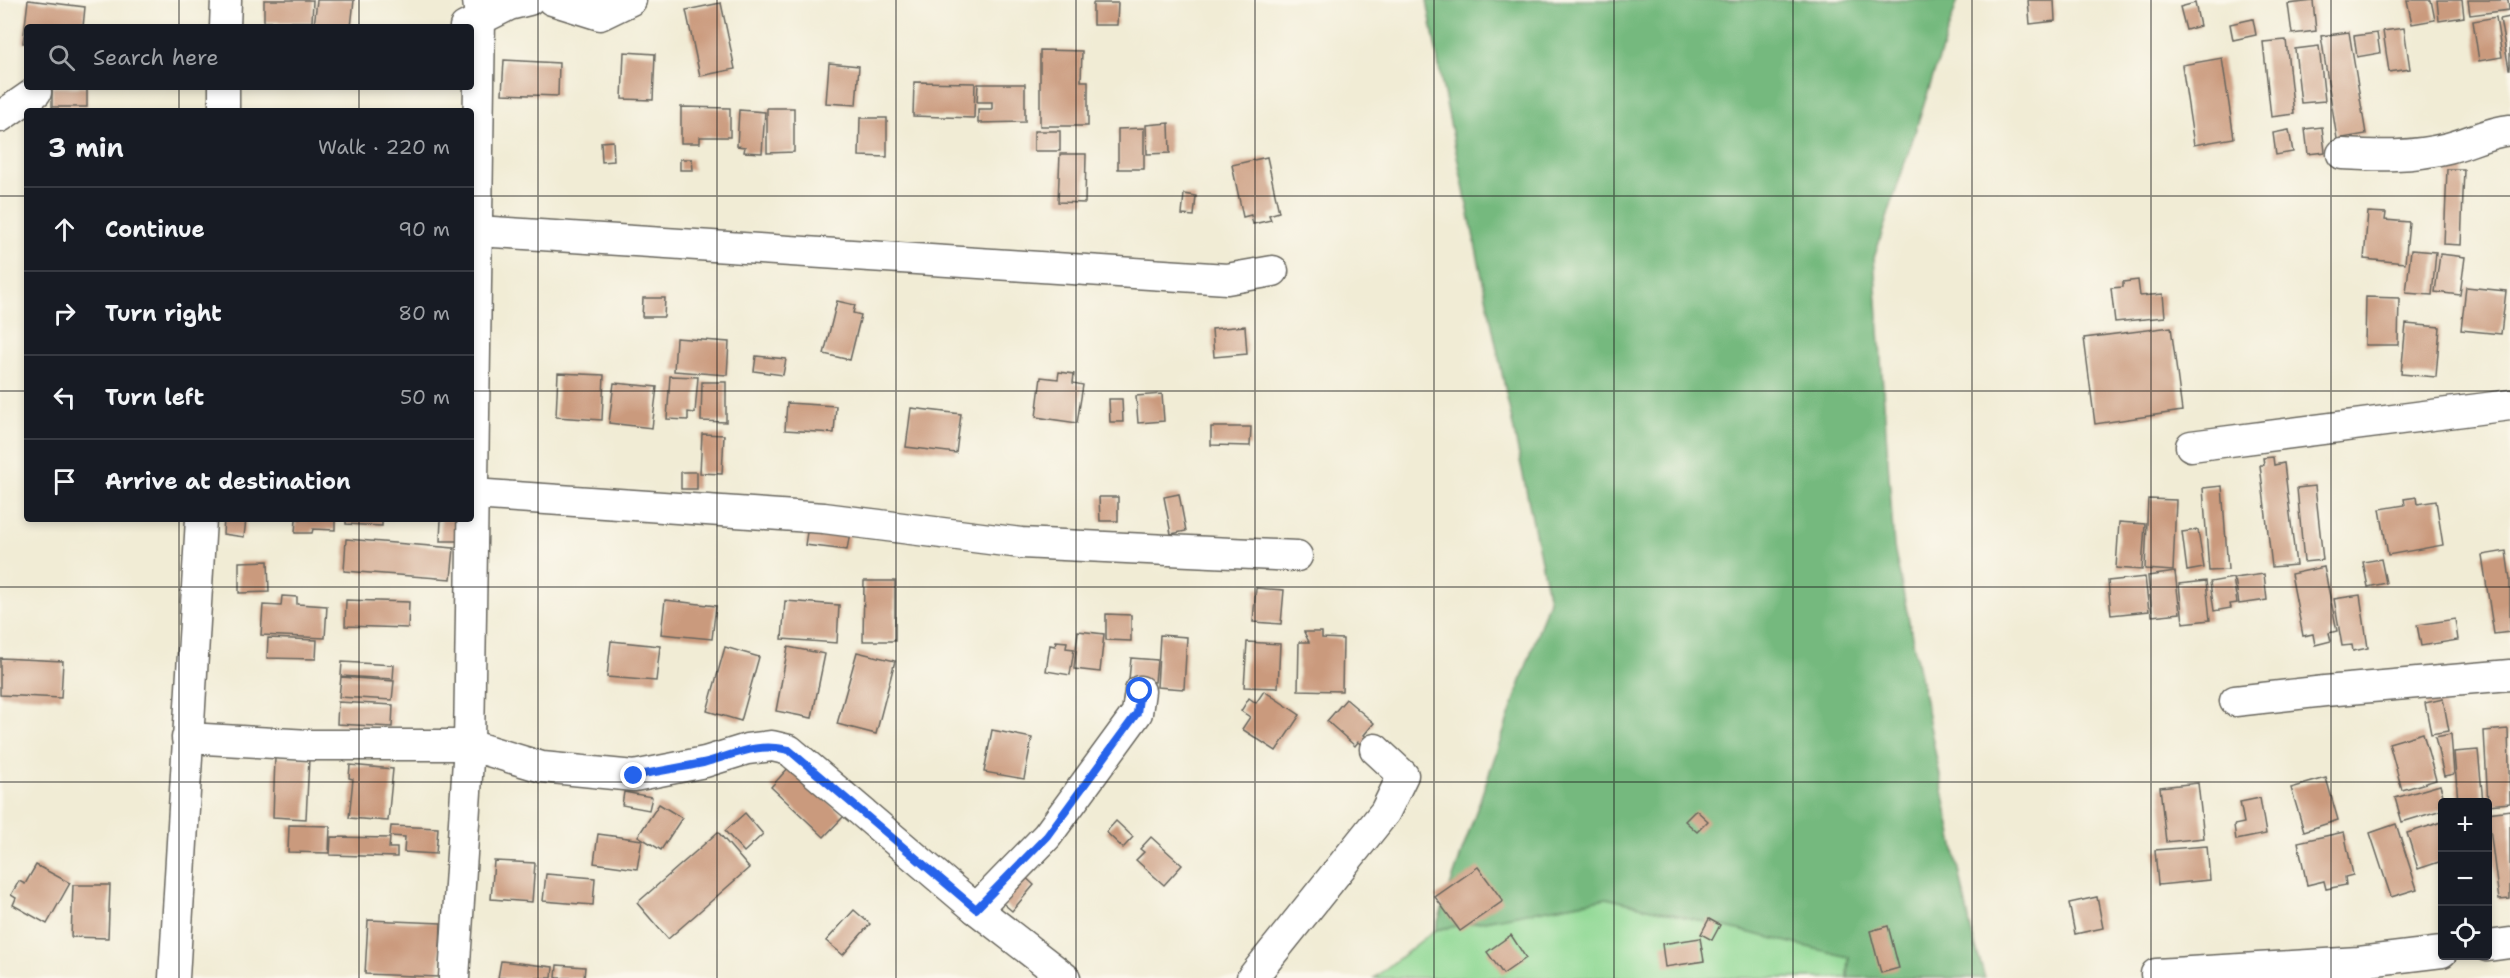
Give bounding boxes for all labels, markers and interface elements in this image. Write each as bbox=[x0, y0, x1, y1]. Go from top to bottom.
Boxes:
search box bbox=[24, 24, 474, 90]
icon: search bbox=[45, 41, 78, 74]
text: Search here bbox=[93, 43, 219, 72]
text: 3 min bbox=[48, 130, 124, 165]
text: Walk · 220 m bbox=[318, 134, 450, 160]
icon: ahead bbox=[48, 213, 81, 246]
text: Continue bbox=[105, 215, 205, 244]
text: 90 m bbox=[398, 216, 450, 242]
icon: right bbox=[48, 297, 81, 330]
text: Turn right bbox=[105, 299, 222, 328]
text: 80 m bbox=[398, 300, 450, 326]
icon: left bbox=[48, 381, 81, 414]
text: Turn left bbox=[105, 383, 204, 412]
text: 50 m bbox=[400, 384, 450, 410]
icon: arrive bbox=[48, 465, 81, 498]
text: Arrive at destination bbox=[105, 467, 351, 496]
route start bbox=[1126, 677, 1152, 703]
route end bbox=[620, 762, 646, 788]
map controls bbox=[2438, 798, 2492, 960]
button: + bbox=[2438, 798, 2492, 852]
button: − bbox=[2438, 852, 2492, 906]
button: locate bbox=[2438, 906, 2492, 960]

